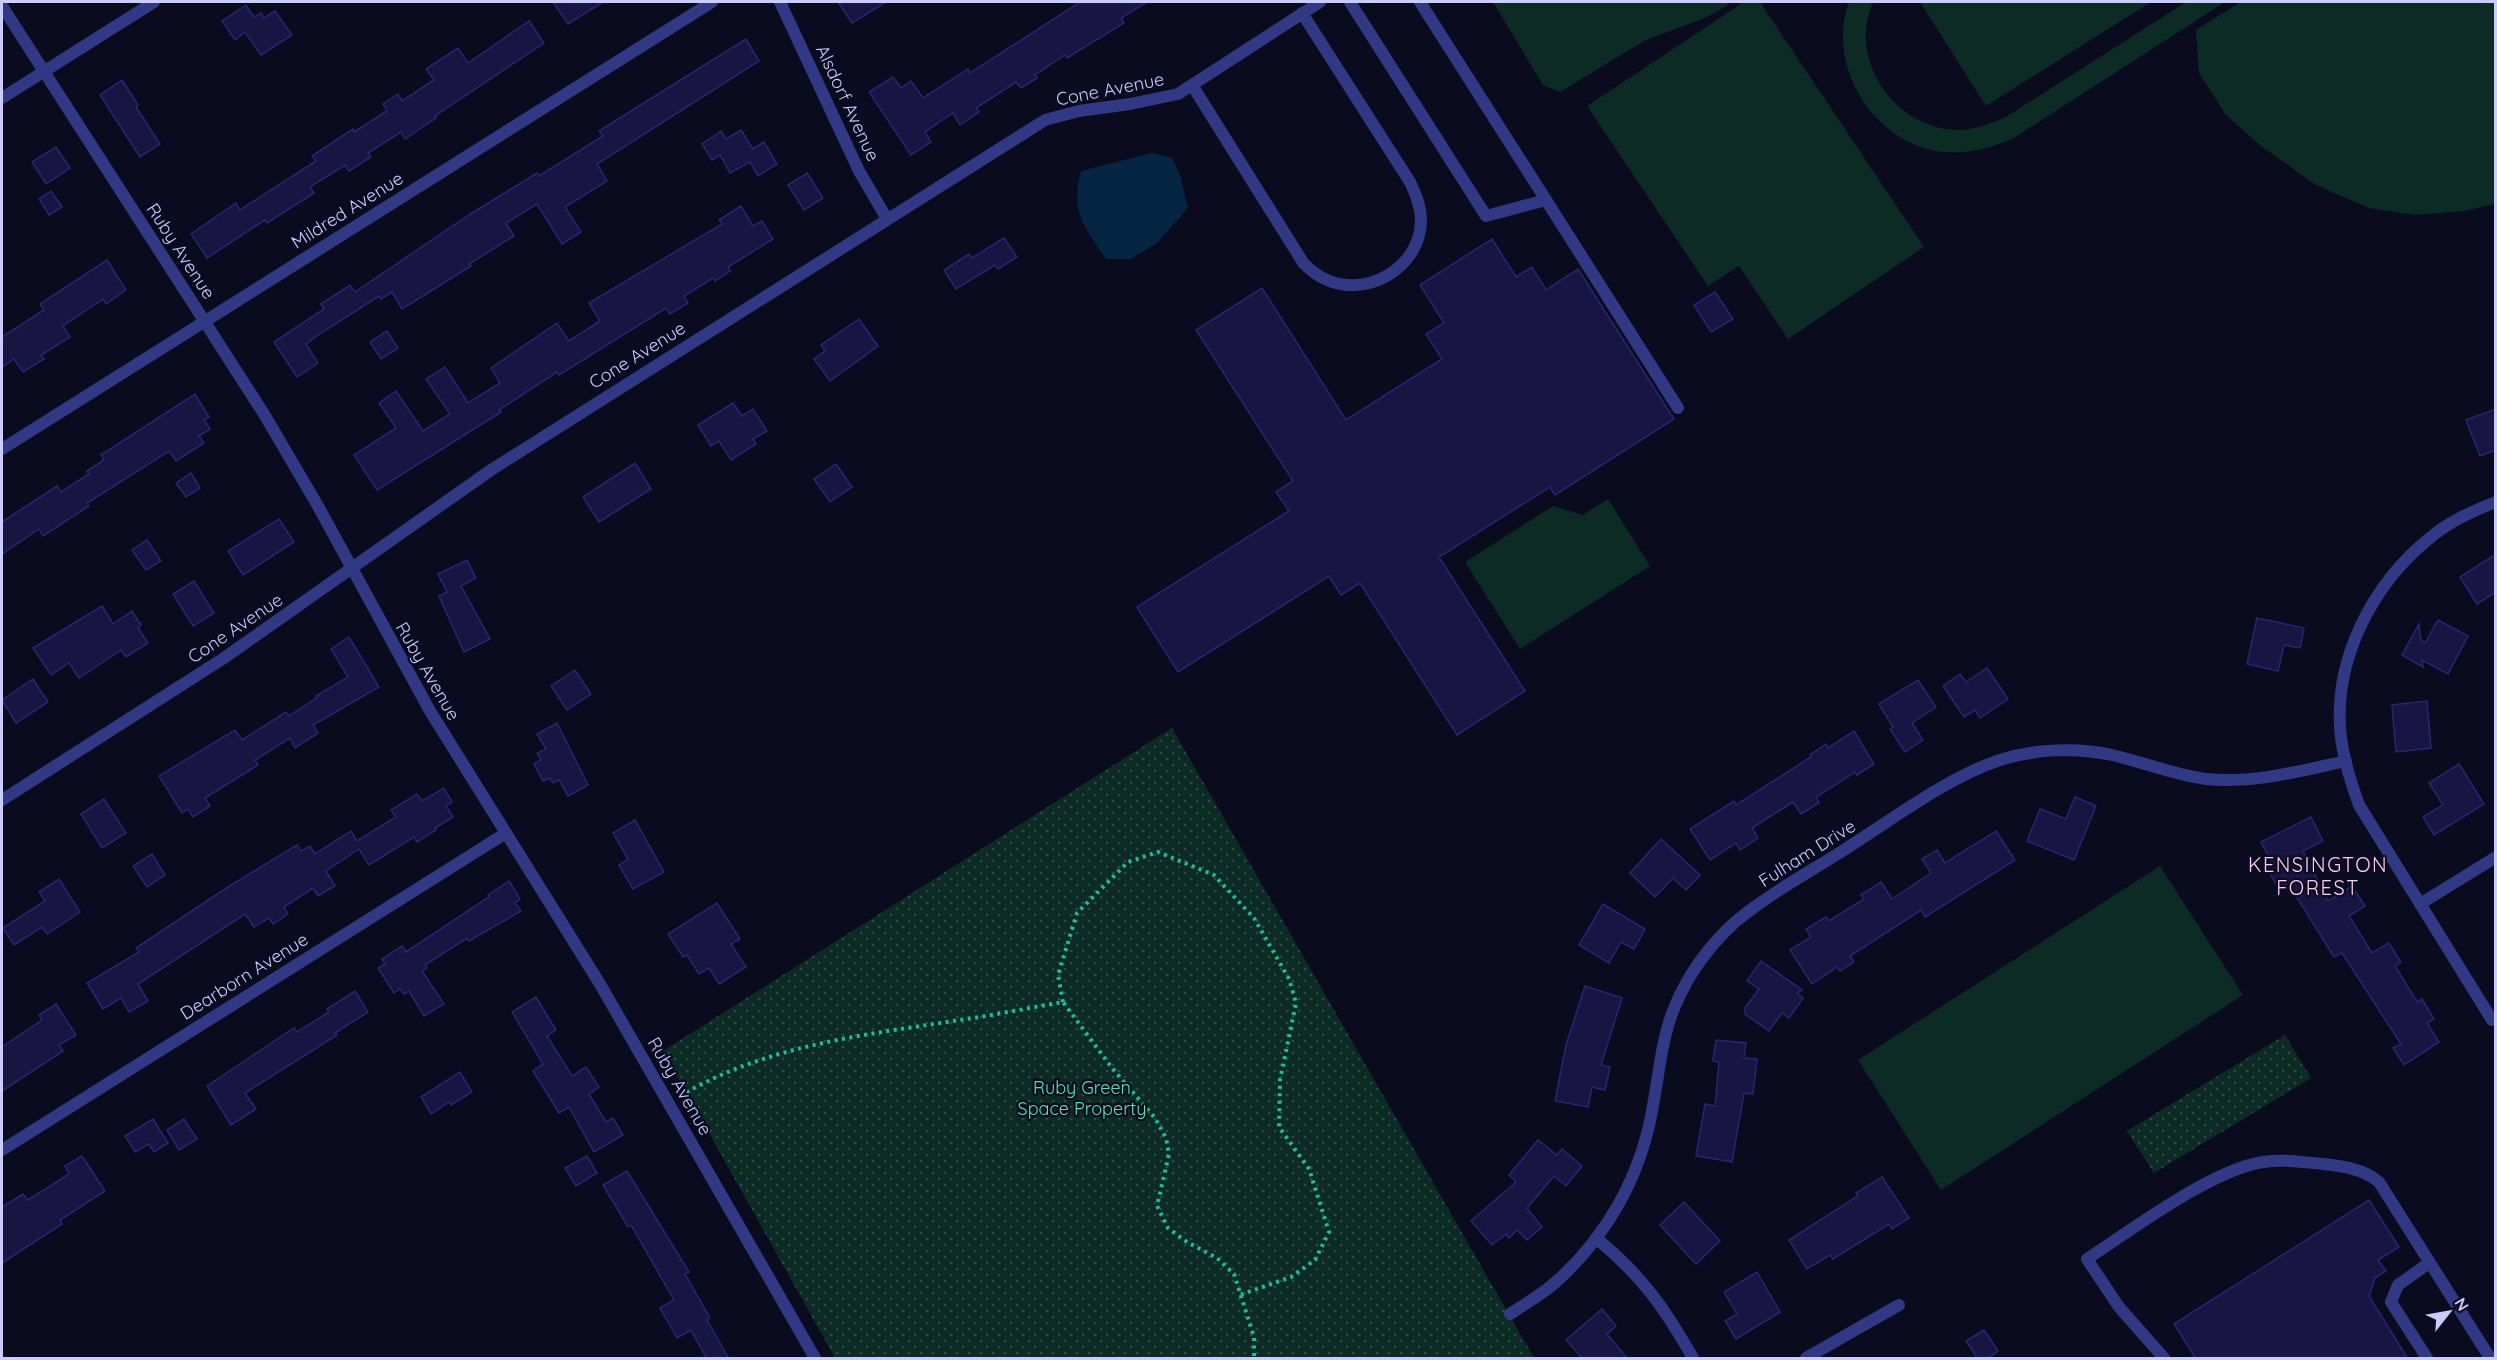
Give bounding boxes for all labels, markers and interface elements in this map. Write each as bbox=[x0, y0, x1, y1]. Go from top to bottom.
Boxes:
street label: Alsdorf Avenue bbox=[811, 41, 885, 165]
street label: Cone Avenue bbox=[1054, 67, 1166, 111]
street label: Mildred Avenue bbox=[287, 166, 407, 254]
street label: Ruby Avenue bbox=[141, 199, 221, 303]
street label: Cone Avenue bbox=[584, 316, 690, 394]
street label: Cone Avenue bbox=[183, 588, 287, 668]
street label: Ruby Avenue bbox=[391, 618, 465, 724]
street label: Fulham Drive bbox=[1754, 814, 1860, 892]
district label: KENSINGTON FOREST bbox=[2248, 852, 2388, 900]
street label: Dearborn Avenue bbox=[176, 927, 312, 1025]
street label: Ruby Avenue bbox=[643, 1033, 717, 1139]
park label: Ruby Green Space Property bbox=[1018, 1076, 1146, 1120]
north arrow bbox=[2419, 1282, 2479, 1342]
text: N bbox=[2450, 1294, 2473, 1314]

